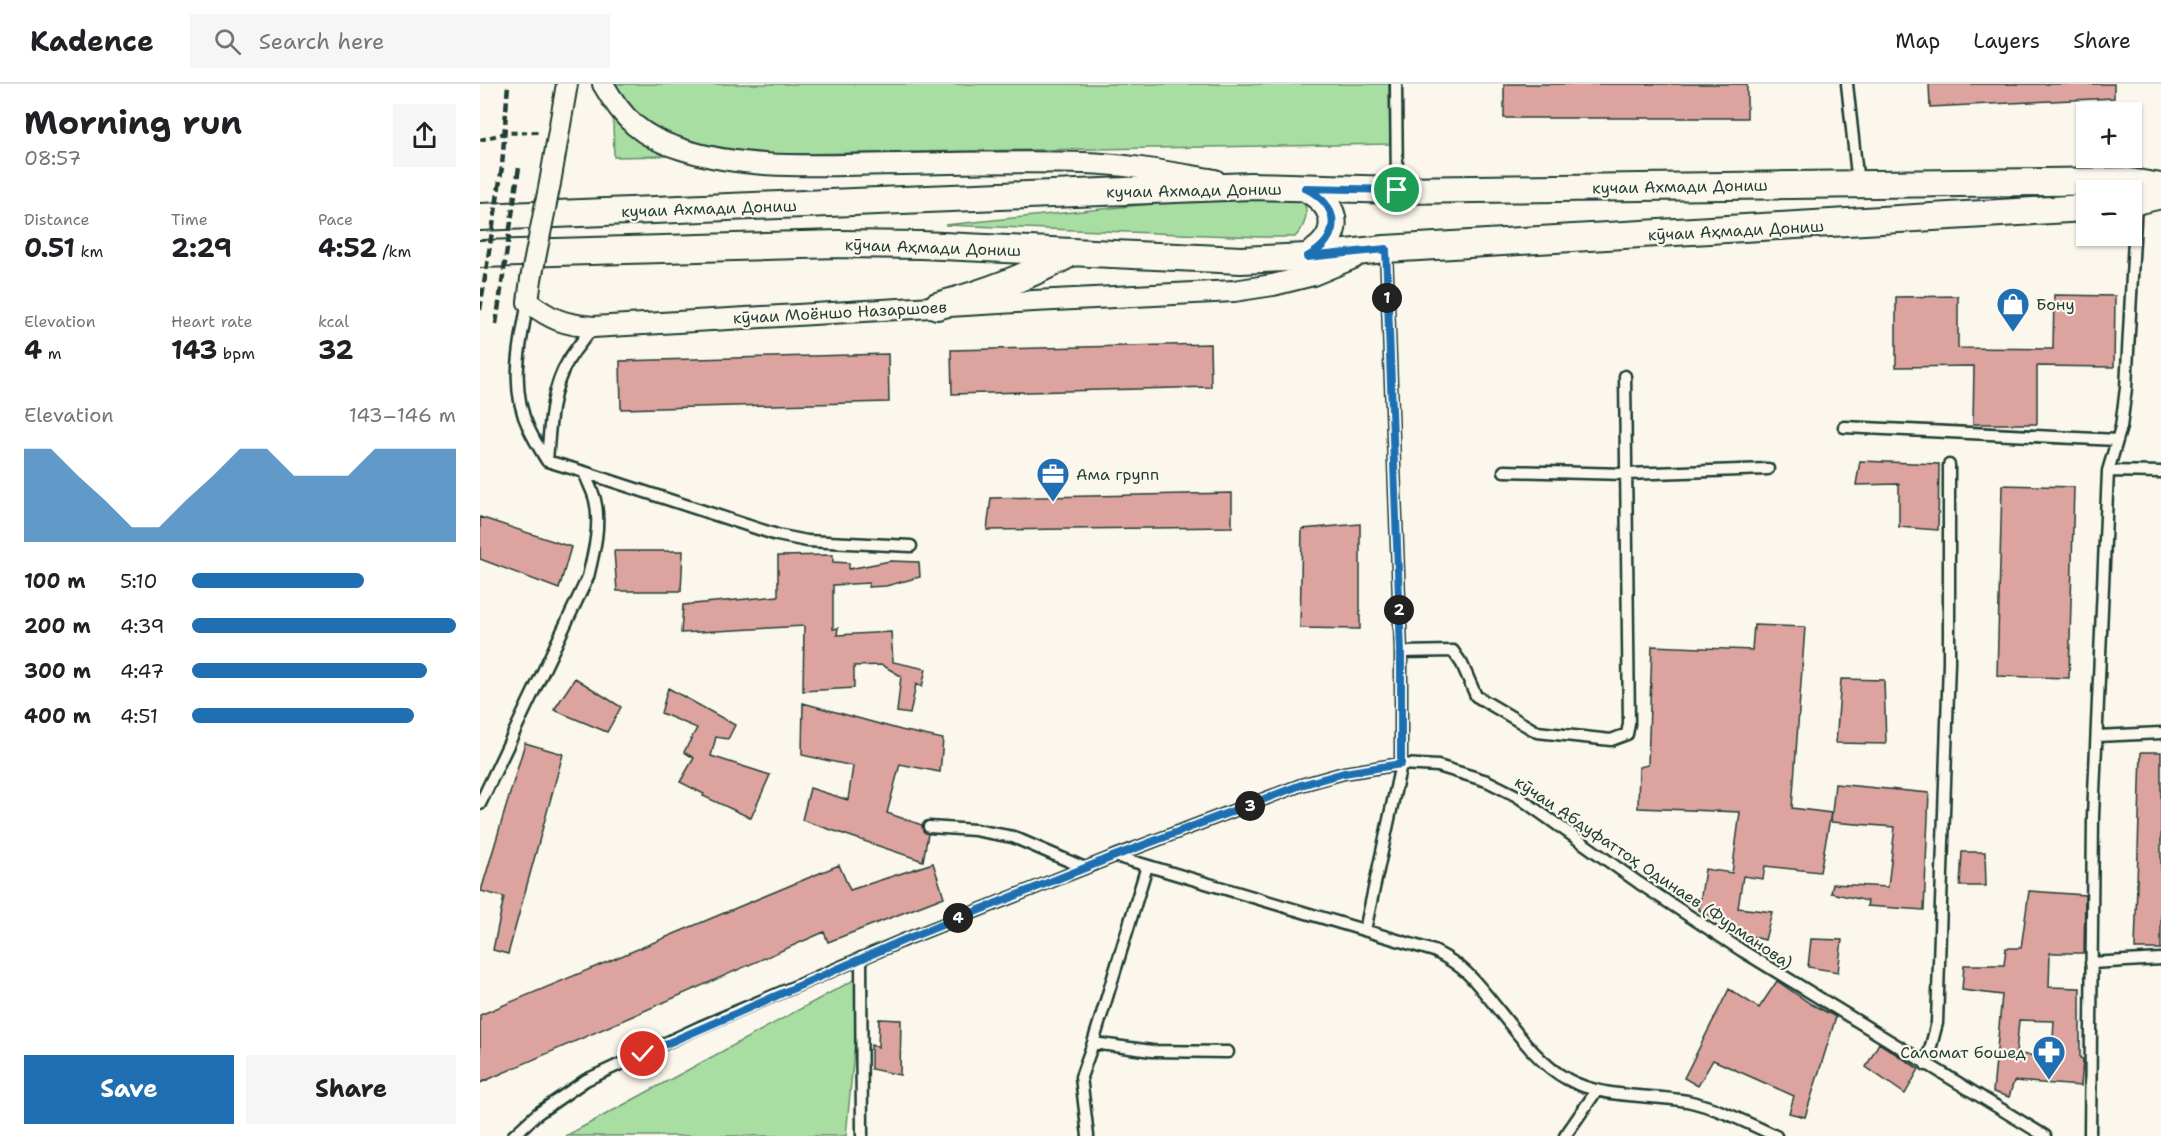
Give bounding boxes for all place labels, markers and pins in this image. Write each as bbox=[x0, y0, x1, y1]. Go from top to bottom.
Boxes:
pin bbox=[1371, 164, 1422, 215]
pin: 1 bbox=[1372, 283, 1402, 313]
shop icon: Бону bbox=[1995, 286, 2031, 333]
place label: Бону bbox=[2036, 294, 2075, 315]
office icon: Ама групп bbox=[1035, 456, 1071, 503]
place label: Ама групп bbox=[1076, 464, 1159, 485]
pin: 2 bbox=[1384, 595, 1414, 625]
pin: 3 bbox=[1235, 791, 1265, 821]
pin: 4 bbox=[943, 903, 973, 933]
pin bbox=[617, 1028, 668, 1079]
pharmacy icon: Саломат бошед bbox=[2031, 1034, 2067, 1081]
place label: Саломат бошед bbox=[1900, 1042, 2026, 1063]

